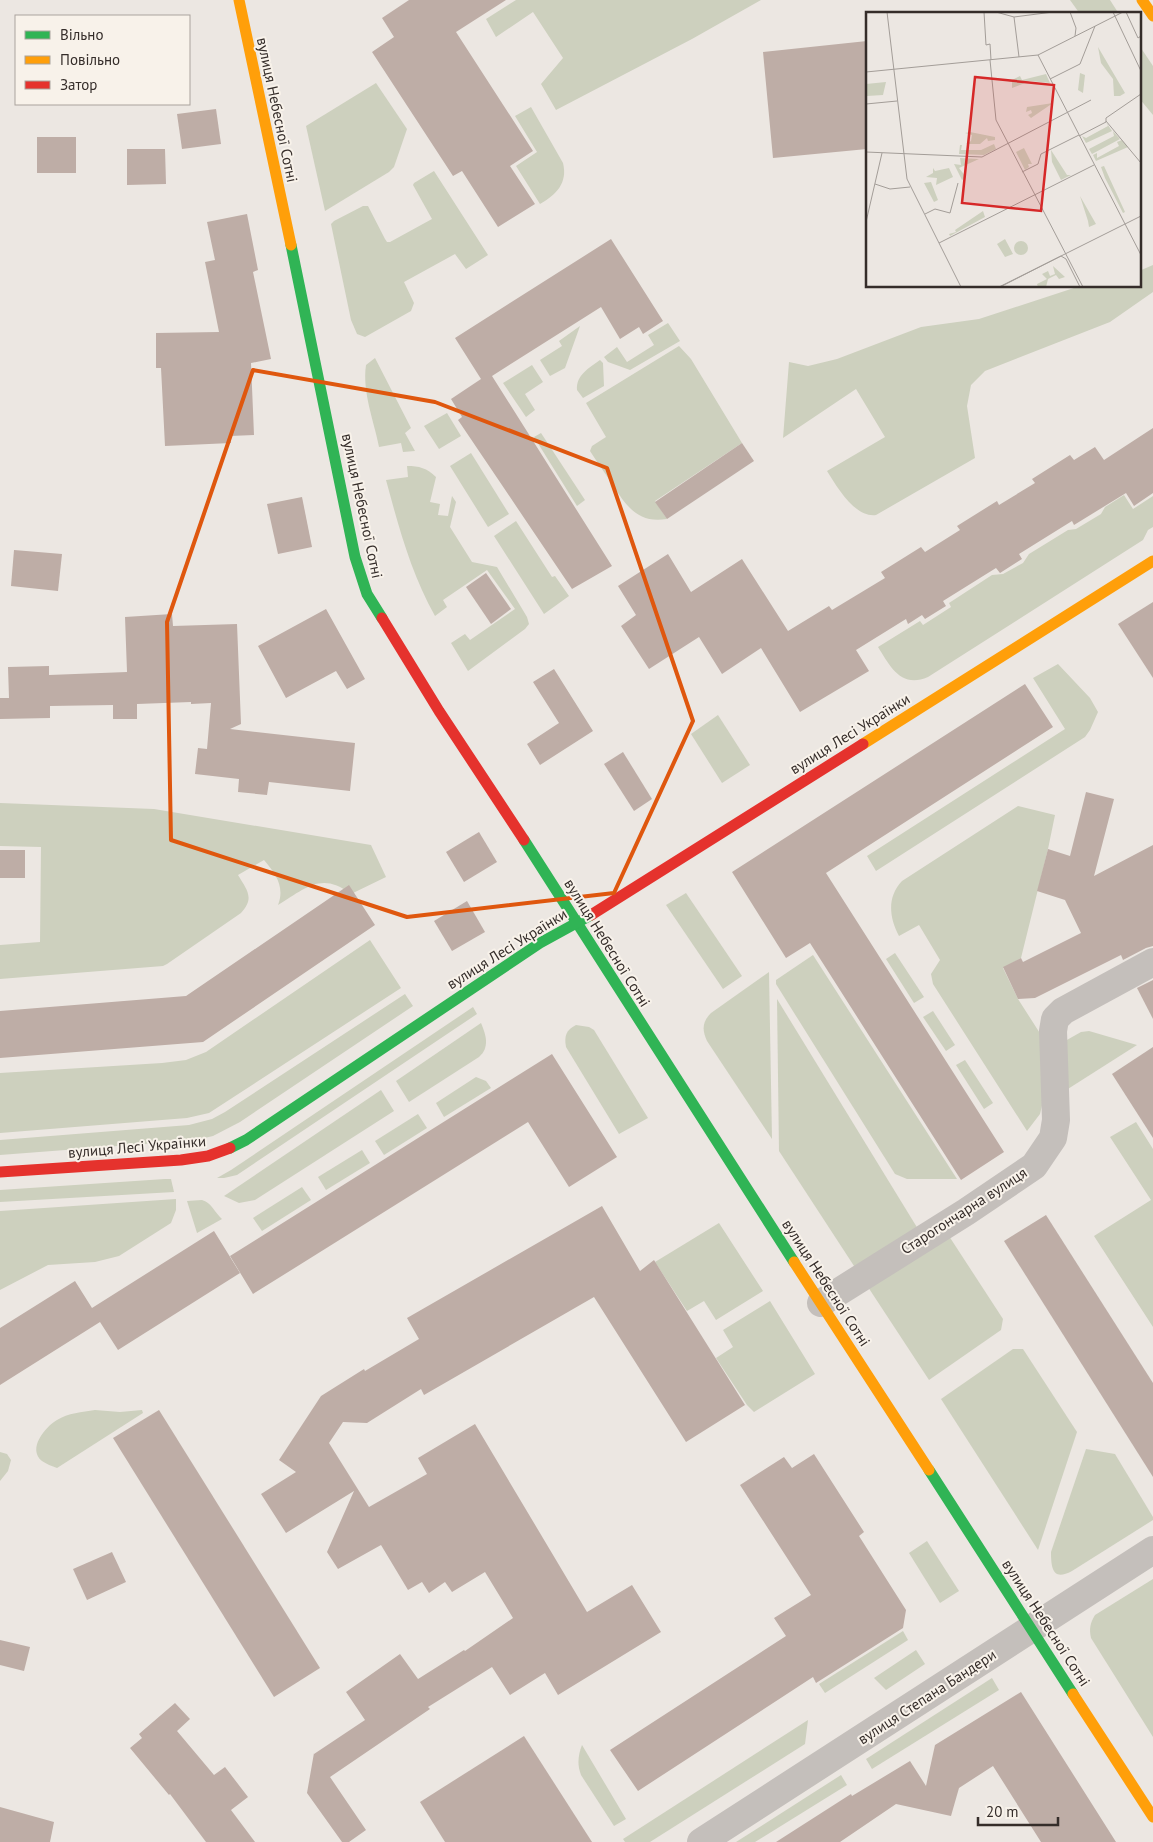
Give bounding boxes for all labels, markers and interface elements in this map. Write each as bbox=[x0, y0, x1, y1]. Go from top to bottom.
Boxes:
inset map bbox=[866, 12, 1140, 288]
legend bbox=[15, 15, 190, 105]
text: Вільно bbox=[60, 25, 103, 44]
street label: вулиця Небесної Сотні bbox=[253, 36, 302, 184]
text: Повільно bbox=[60, 50, 120, 69]
text: Затор bbox=[60, 75, 97, 94]
street label: вулиця Небесної Сотні bbox=[338, 432, 387, 580]
street label: вулиця Лесі Українки bbox=[786, 689, 913, 778]
street label: вулиця Небесної Сотні bbox=[560, 875, 655, 1010]
street label: вулиця Лесі Українки bbox=[443, 904, 570, 993]
street label: вулиця Лесі Українки bbox=[67, 1131, 207, 1162]
street label: Старогончарна вулиця bbox=[897, 1163, 1030, 1258]
street label: вулиця Небесної Сотні bbox=[778, 1216, 875, 1350]
street label: вулиця Небесної Сотні bbox=[998, 1556, 1095, 1690]
street label: вулиця Степана Бандери bbox=[854, 1645, 999, 1748]
scale bar bbox=[978, 1794, 1058, 1826]
text: 20 m bbox=[986, 1802, 1019, 1821]

